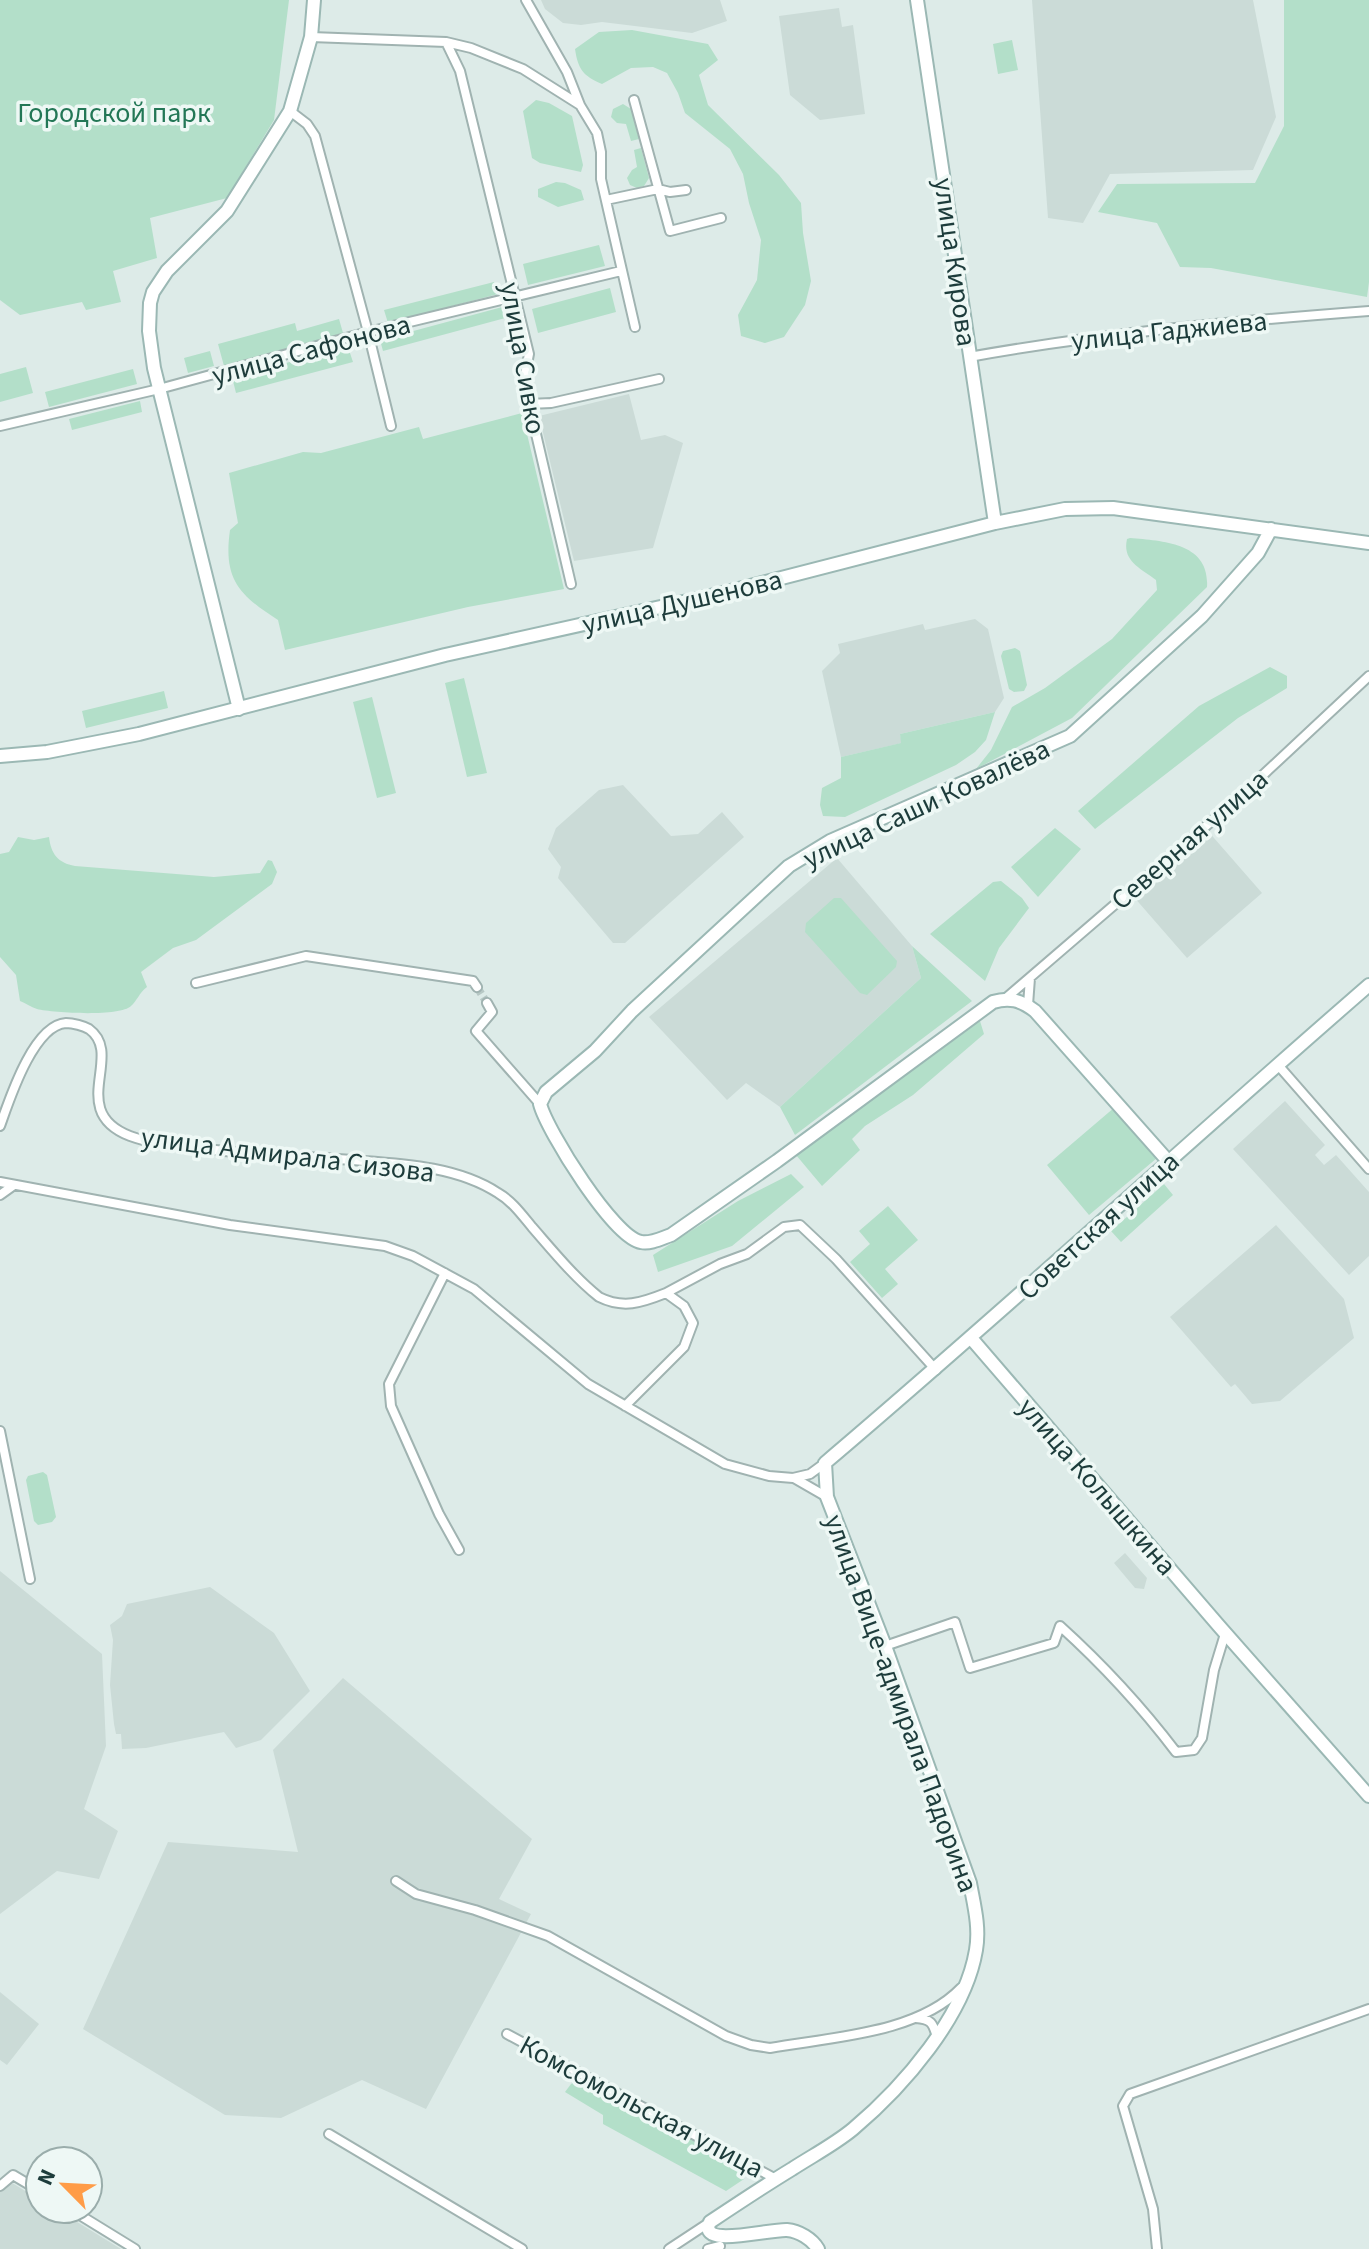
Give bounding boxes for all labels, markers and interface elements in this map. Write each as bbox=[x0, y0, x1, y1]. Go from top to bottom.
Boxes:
park label: Городской парк bbox=[17, 93, 211, 133]
street label: улица Кирова bbox=[923, 175, 987, 349]
street label: улица Сивко bbox=[490, 279, 556, 437]
street label: улица Гаджиева bbox=[1069, 301, 1269, 361]
street label: улица Сафонова bbox=[208, 304, 415, 396]
street label: улица Душенова bbox=[578, 560, 786, 644]
street label: улица Саши Ковалёва bbox=[796, 729, 1056, 879]
street label: Северная улица bbox=[1102, 760, 1277, 919]
street label: улица Адмирала Сизова bbox=[139, 1117, 437, 1193]
street label: Советская улица bbox=[1009, 1142, 1188, 1309]
street label: улица Колышкина bbox=[1009, 1389, 1186, 1584]
street label: улица Вице-адмирала Падорина bbox=[814, 1509, 988, 1898]
street label: Комсомольская улица bbox=[512, 2025, 771, 2188]
north arrow bbox=[24, 2145, 104, 2225]
text: N bbox=[29, 2164, 64, 2190]

